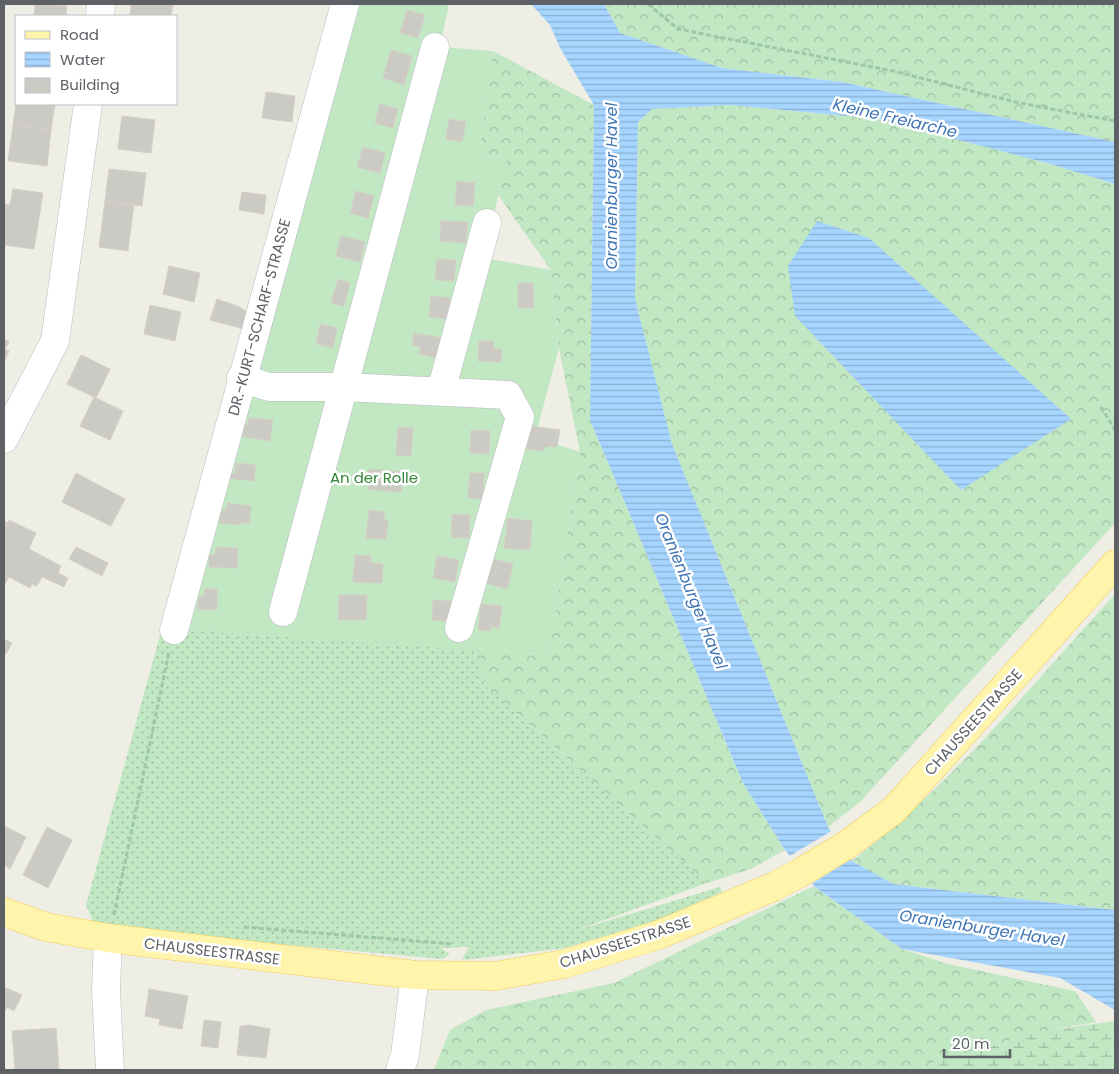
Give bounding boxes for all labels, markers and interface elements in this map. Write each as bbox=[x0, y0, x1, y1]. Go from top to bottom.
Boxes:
legend bbox=[15, 15, 178, 105]
text: Road bbox=[60, 24, 99, 45]
text: Water bbox=[60, 49, 106, 70]
text: Building bbox=[60, 74, 120, 95]
water label: Kleine Freiarche bbox=[831, 93, 959, 143]
water label: Oranienburger Havel bbox=[600, 102, 623, 269]
street label: DR.-KURT-SCHARF-STRASSE bbox=[223, 216, 295, 418]
park label: An der Rolle bbox=[330, 467, 418, 488]
water label: Oranienburger Havel bbox=[649, 509, 733, 673]
street label: CHAUSSEESTRASSE bbox=[919, 664, 1027, 780]
water label: Oranienburger Havel bbox=[898, 904, 1066, 952]
street label: CHAUSSEESTRASSE bbox=[557, 911, 693, 973]
street label: CHAUSSEESTRASSE bbox=[143, 932, 281, 970]
scale bar bbox=[944, 1026, 1010, 1058]
text: 20 m bbox=[952, 1033, 990, 1054]

